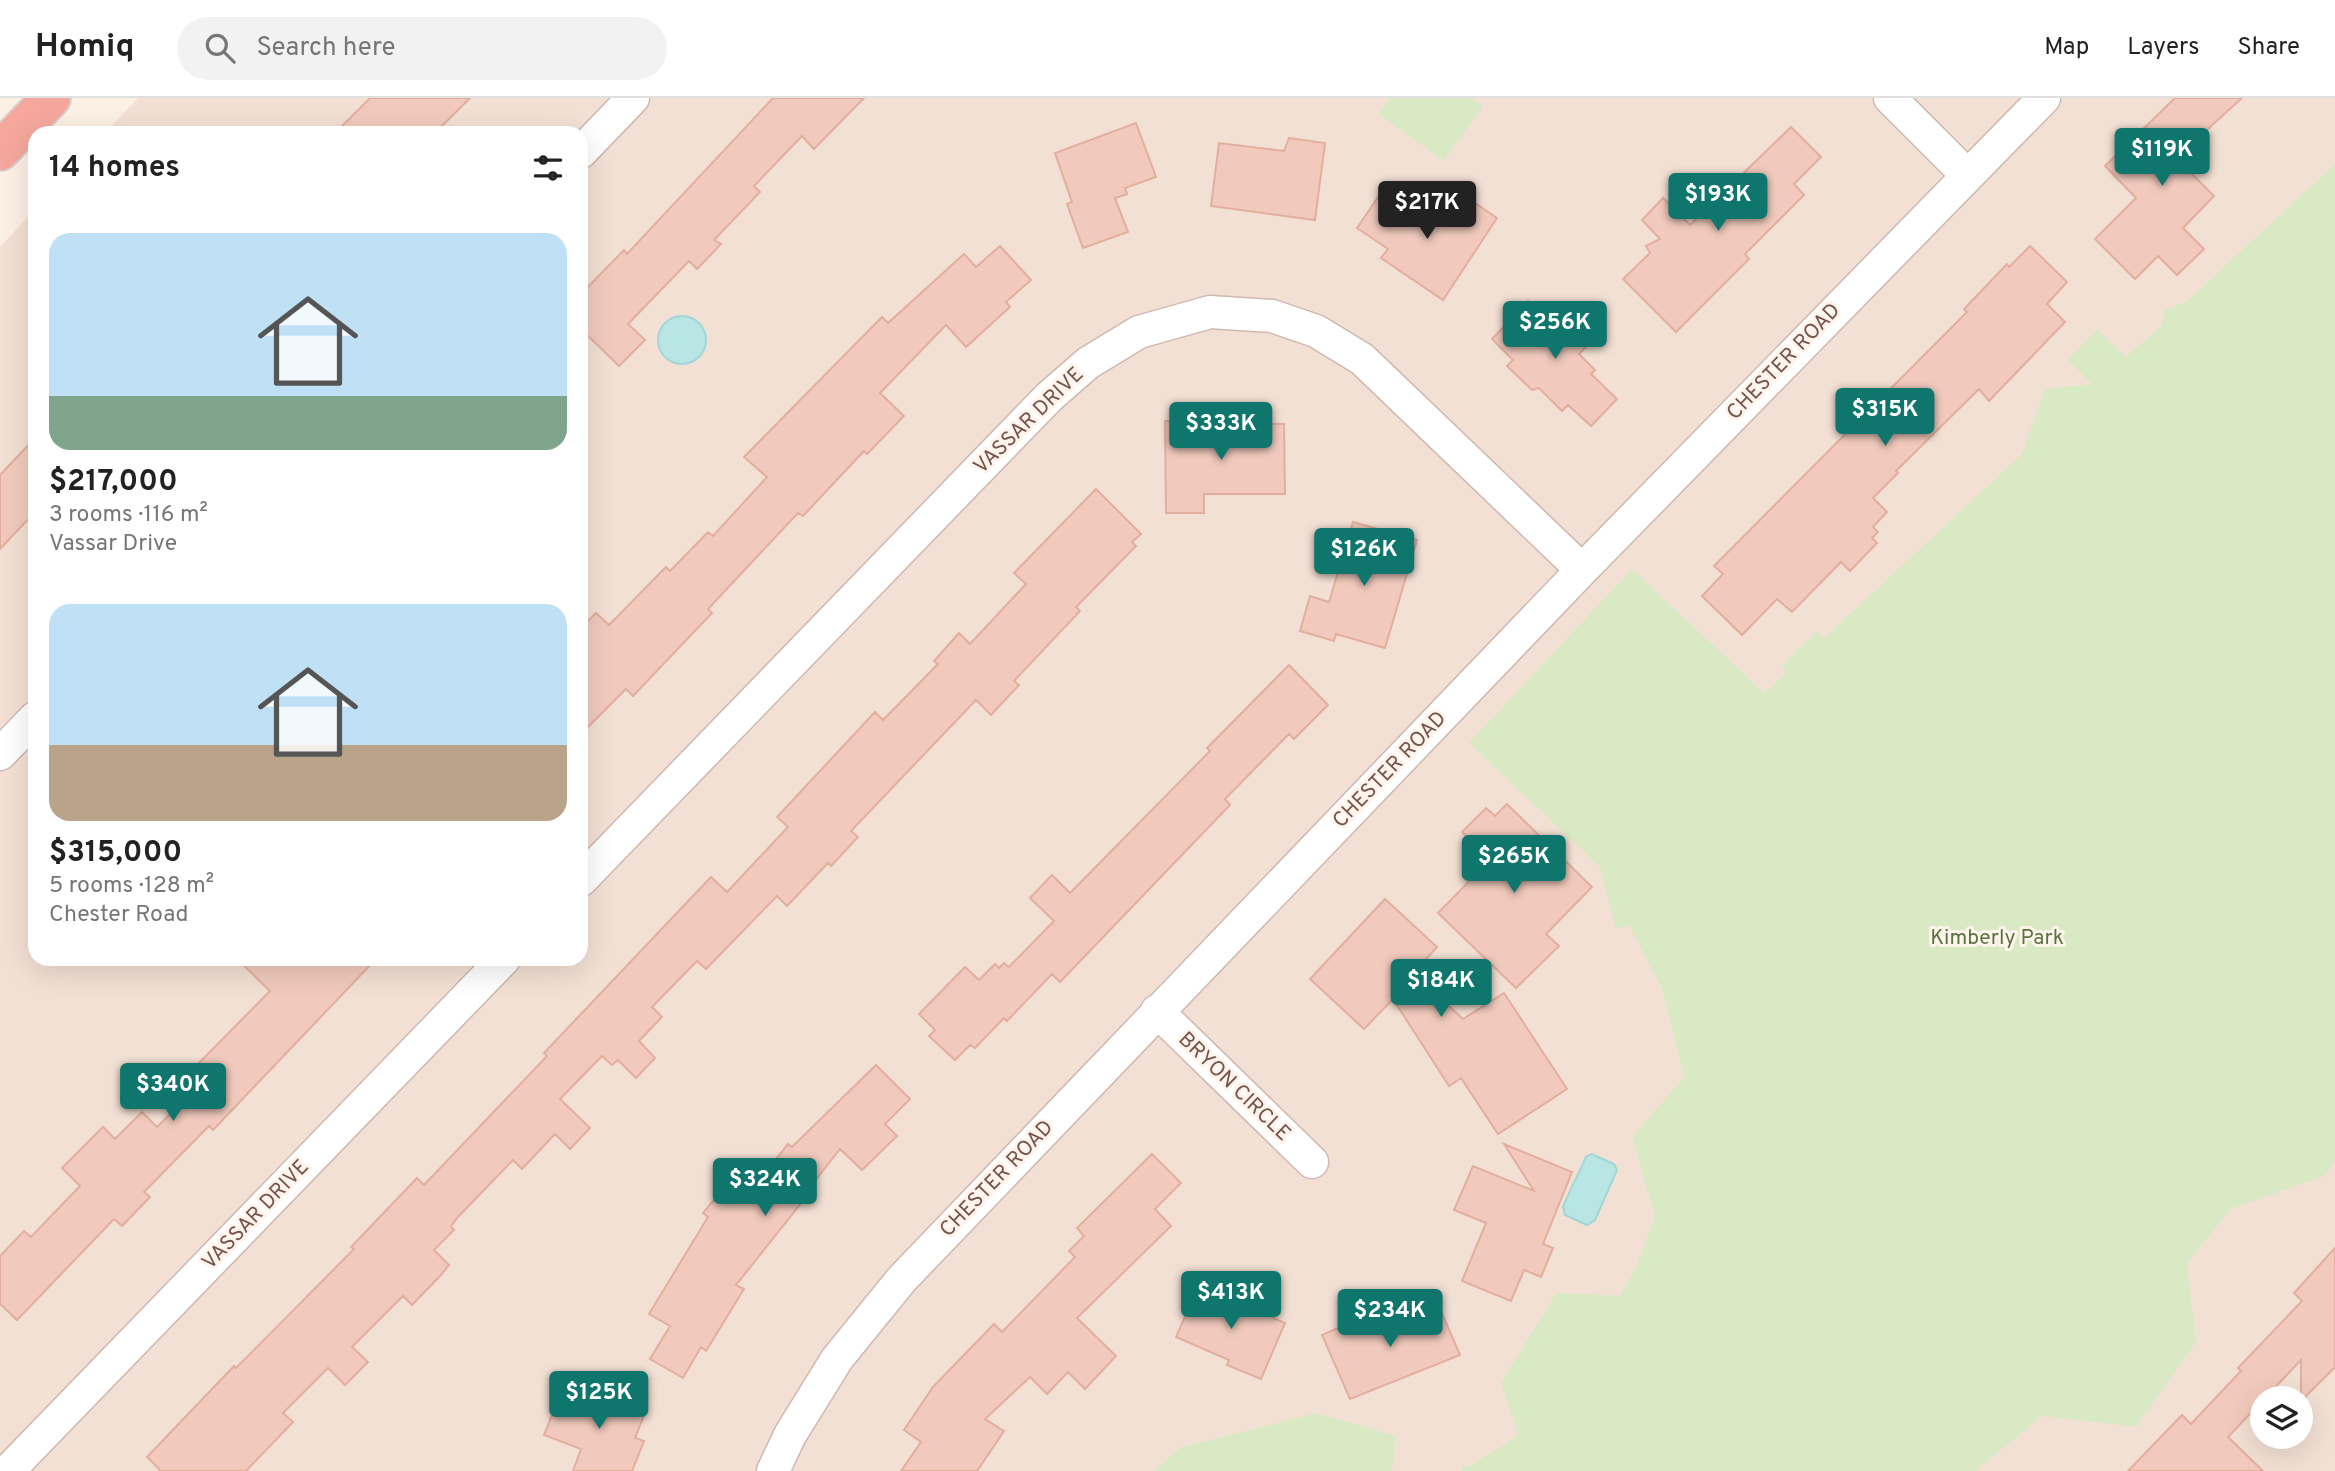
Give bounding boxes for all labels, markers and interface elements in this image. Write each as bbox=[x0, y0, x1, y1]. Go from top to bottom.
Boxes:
search box bbox=[177, 17, 667, 80]
text: Homiq bbox=[35, 27, 135, 69]
icon: search bbox=[201, 29, 239, 67]
text: Search here bbox=[257, 32, 395, 65]
text: Map bbox=[2044, 33, 2089, 63]
text: Layers bbox=[2127, 33, 2199, 63]
text: Share bbox=[2237, 33, 2300, 63]
pin: $119K bbox=[2113, 129, 2211, 188]
text: $119K bbox=[2131, 136, 2193, 165]
icon: filters bbox=[529, 149, 567, 187]
text: 14 homes bbox=[49, 150, 180, 187]
pin: $193K bbox=[1669, 174, 1767, 233]
pin: $217K bbox=[1378, 181, 1476, 241]
text: $193K bbox=[1684, 181, 1752, 210]
text: $217K bbox=[1394, 189, 1460, 218]
icon: home bbox=[245, 278, 371, 404]
street label: CHESTER ROAD bbox=[1721, 298, 1847, 426]
pin: $256K bbox=[1506, 302, 1604, 361]
text: $256K bbox=[1519, 309, 1591, 338]
street label: VASSAR DRIVE bbox=[968, 362, 1090, 480]
pin: $315K bbox=[1836, 388, 1934, 448]
text: $315K bbox=[1851, 396, 1919, 425]
pin: $333K bbox=[1172, 402, 1270, 462]
text: $333K bbox=[1185, 410, 1257, 439]
text: $217,000 bbox=[49, 464, 178, 501]
text: 3 rooms · 116 m² bbox=[49, 501, 208, 530]
pin: $126K bbox=[1315, 528, 1413, 588]
text: Vassar Drive bbox=[49, 530, 177, 559]
text: $126K bbox=[1330, 536, 1398, 565]
icon: home bbox=[245, 649, 371, 775]
street label: CHESTER ROAD bbox=[1327, 706, 1453, 834]
text: $315,000 bbox=[49, 835, 182, 872]
pin: $265K bbox=[1465, 836, 1563, 895]
text: $265K bbox=[1478, 843, 1550, 872]
text: 5 rooms · 128 m² bbox=[49, 872, 214, 901]
text: Chester Road bbox=[49, 901, 189, 930]
park label: Kimberly Park bbox=[1930, 925, 2064, 952]
pin: $184K bbox=[1392, 960, 1490, 1019]
text: $184K bbox=[1407, 967, 1475, 996]
street label: BRYON CIRCLE bbox=[1172, 1027, 1296, 1147]
pin: $340K bbox=[124, 1063, 222, 1123]
text: $340K bbox=[136, 1071, 210, 1100]
street label: CHESTER ROAD bbox=[934, 1115, 1060, 1243]
street label: VASSAR DRIVE bbox=[197, 1154, 315, 1276]
pin: $324K bbox=[716, 1158, 814, 1218]
text: $324K bbox=[729, 1166, 801, 1195]
pin: $413K bbox=[1182, 1272, 1280, 1331]
text: $413K bbox=[1197, 1279, 1265, 1308]
pin: $234K bbox=[1341, 1290, 1439, 1349]
text: $234K bbox=[1354, 1297, 1426, 1326]
pin: $125K bbox=[550, 1372, 648, 1431]
text: $125K bbox=[565, 1379, 633, 1408]
map controls bbox=[2250, 1386, 2313, 1449]
button: layers bbox=[2250, 1386, 2313, 1449]

